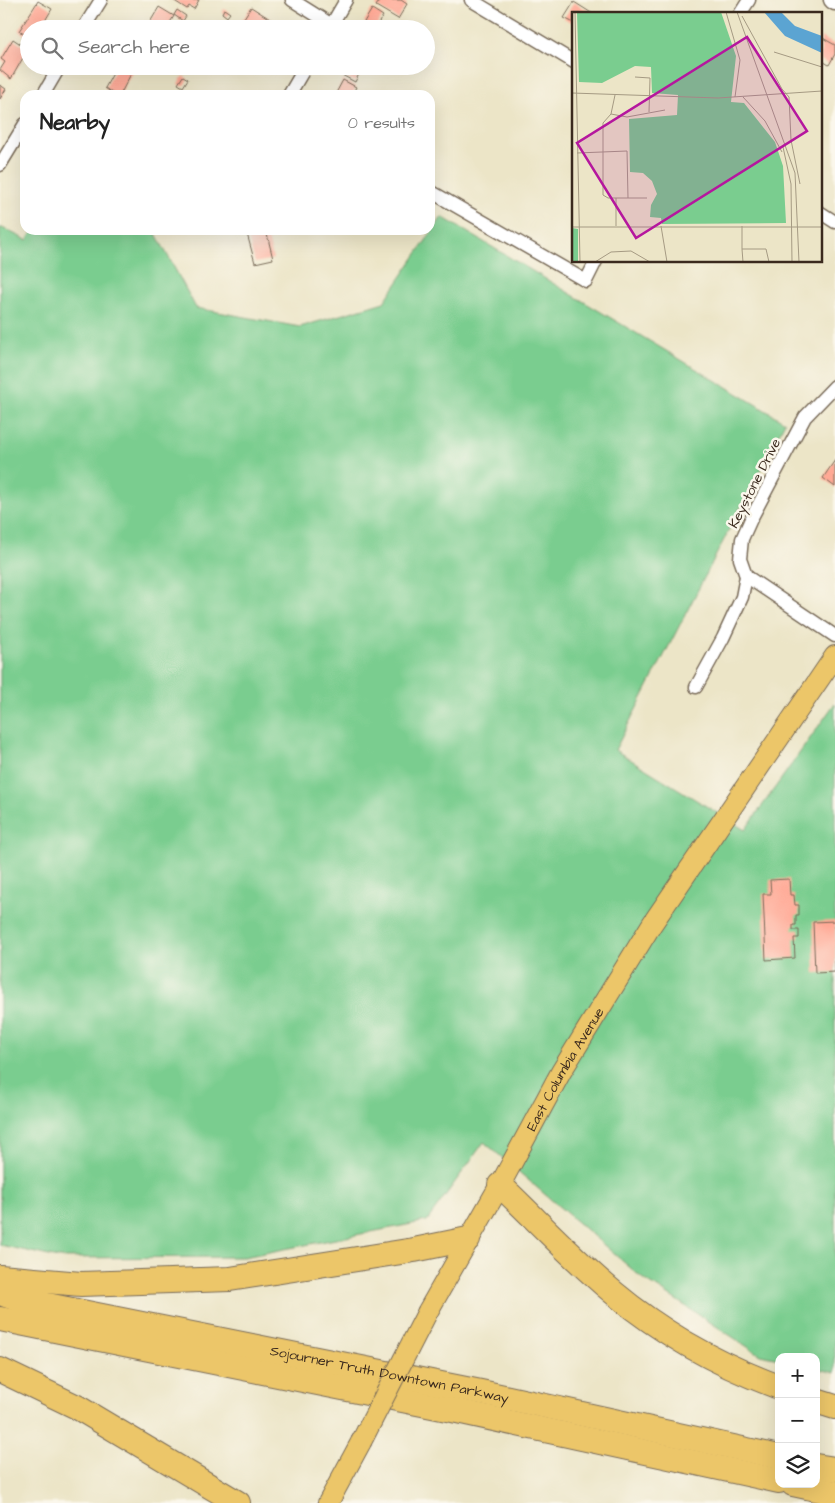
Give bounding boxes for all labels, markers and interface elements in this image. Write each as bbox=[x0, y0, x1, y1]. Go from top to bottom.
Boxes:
inset map bbox=[572, 12, 822, 262]
search box bbox=[20, 20, 435, 75]
icon: search bbox=[38, 34, 66, 62]
text: Search here bbox=[78, 34, 190, 61]
text: Nearby bbox=[40, 108, 110, 137]
text: 0 results bbox=[348, 112, 415, 134]
street label: Keystone Drive bbox=[724, 435, 786, 532]
street label: East Columbia Avenue bbox=[522, 1003, 610, 1135]
street label: Sojourner Truth Downtown Parkway bbox=[268, 1341, 511, 1409]
map controls bbox=[775, 1353, 820, 1488]
button: + bbox=[775, 1353, 820, 1398]
button: − bbox=[775, 1398, 820, 1443]
button: layers bbox=[775, 1443, 820, 1488]

